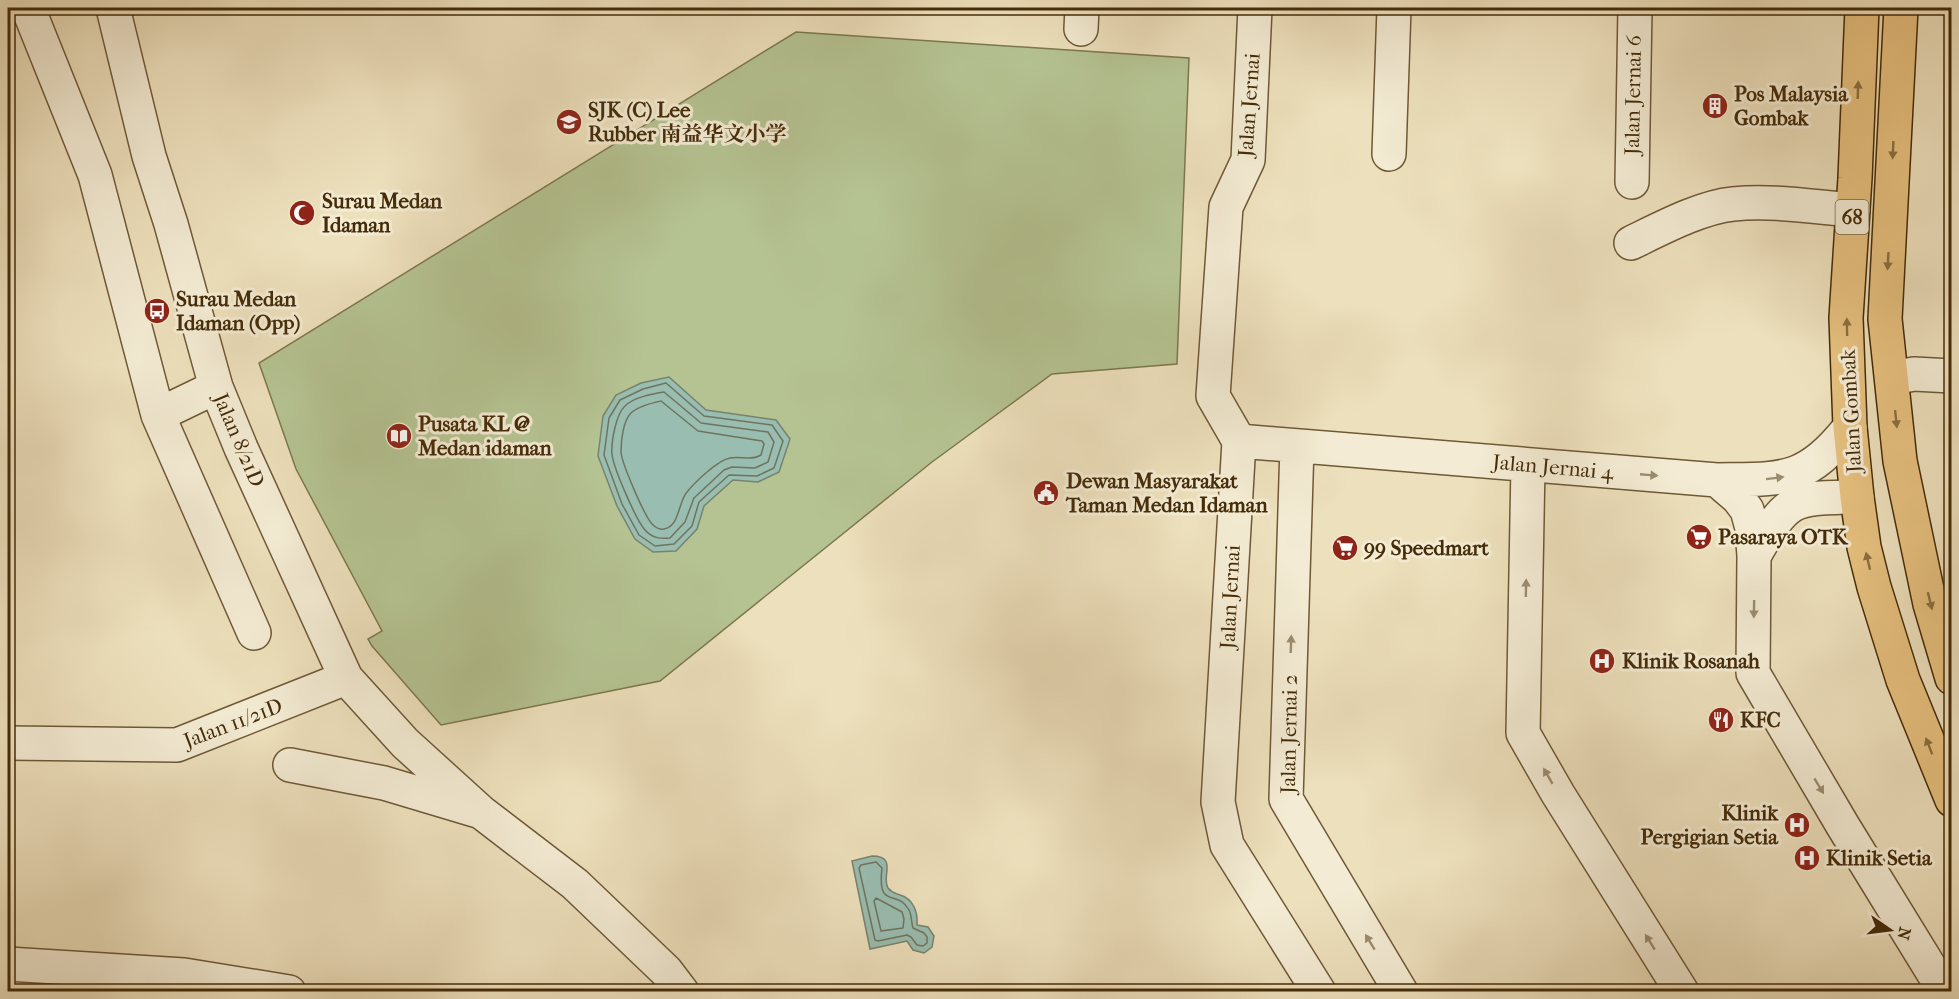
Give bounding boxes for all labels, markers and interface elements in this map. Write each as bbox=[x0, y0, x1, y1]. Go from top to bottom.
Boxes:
street label: Jalan Jernai 6 bbox=[1620, 34, 1646, 157]
street label: Jalan Jernai bbox=[1233, 52, 1265, 160]
one-way arrow bbox=[1854, 81, 1863, 100]
place label: Pos Malaysia Gombak bbox=[1734, 82, 1849, 130]
building icon: Pos Malaysia Gombak bbox=[1700, 91, 1730, 121]
place label: SJK (C) Lee Rubber 南益华文小学 bbox=[588, 98, 786, 146]
school or university icon: SJK (C) Lee Rubber 南益华文小学 bbox=[554, 107, 584, 137]
one-way arrow bbox=[1889, 140, 1898, 159]
place label: Surau Medan Idaman bbox=[322, 189, 443, 237]
mosque icon: Surau Medan Idaman bbox=[287, 198, 317, 228]
road number: 68 bbox=[1836, 200, 1868, 234]
one-way arrow bbox=[1883, 252, 1892, 271]
place label: Surau Medan Idaman (Opp) bbox=[176, 287, 300, 335]
bus stop icon: Surau Medan Idaman (Opp) bbox=[142, 296, 172, 326]
one-way arrow bbox=[1842, 317, 1851, 336]
street label: Jalan Gombak bbox=[1836, 348, 1866, 475]
street label: Jalan 8/21D bbox=[208, 388, 269, 490]
one-way arrow bbox=[1891, 410, 1901, 429]
place label: Pusata KL @ Medan idaman bbox=[417, 412, 553, 460]
library icon: Pusata KL @ Medan idaman bbox=[384, 421, 414, 451]
street label: Jalan Jernai 4 bbox=[1490, 450, 1615, 484]
place label: Dewan Masyarakat Taman Medan Idaman bbox=[1065, 469, 1268, 517]
one-way arrow bbox=[1639, 470, 1658, 480]
one-way arrow bbox=[1766, 473, 1785, 483]
public building icon: Dewan Masyarakat Taman Medan Idaman bbox=[1031, 478, 1061, 508]
supermarket icon: Pasaraya OTK bbox=[1684, 522, 1714, 552]
place label: Pasaraya OTK bbox=[1718, 525, 1849, 549]
supermarket icon: 99 Speedmart bbox=[1330, 533, 1360, 563]
place label: 99 Speedmart bbox=[1363, 536, 1489, 560]
street label: Jalan Jernai bbox=[1215, 544, 1245, 652]
one-way arrow bbox=[1862, 552, 1872, 570]
one-way arrow bbox=[1521, 578, 1530, 597]
one-way arrow bbox=[1925, 591, 1935, 610]
one-way arrow bbox=[1749, 599, 1759, 618]
one-way arrow bbox=[1286, 634, 1295, 653]
hospital icon: Klinik Rosanah bbox=[1587, 646, 1617, 676]
place label: Klinik Rosanah bbox=[1622, 649, 1760, 673]
street label: Jalan Jernai 2 bbox=[1276, 674, 1302, 796]
street label: Jalan 11/21D bbox=[178, 693, 286, 754]
restaurant icon: KFC bbox=[1706, 705, 1736, 735]
place label: KFC bbox=[1740, 708, 1781, 732]
one-way arrow bbox=[1924, 736, 1934, 754]
one-way arrow bbox=[1542, 768, 1553, 784]
one-way arrow bbox=[1814, 777, 1824, 794]
place label: Klinik Pergigian Setia bbox=[1641, 801, 1779, 849]
hospital icon: Klinik Pergigian Setia bbox=[1782, 810, 1812, 840]
hospital icon: Klinik Setia bbox=[1792, 843, 1822, 873]
place label: Klinik Setia bbox=[1826, 846, 1933, 870]
north arrow bbox=[1860, 900, 1920, 960]
text: N bbox=[1893, 925, 1915, 943]
one-way arrow bbox=[1365, 933, 1376, 950]
one-way arrow bbox=[1645, 934, 1656, 950]

